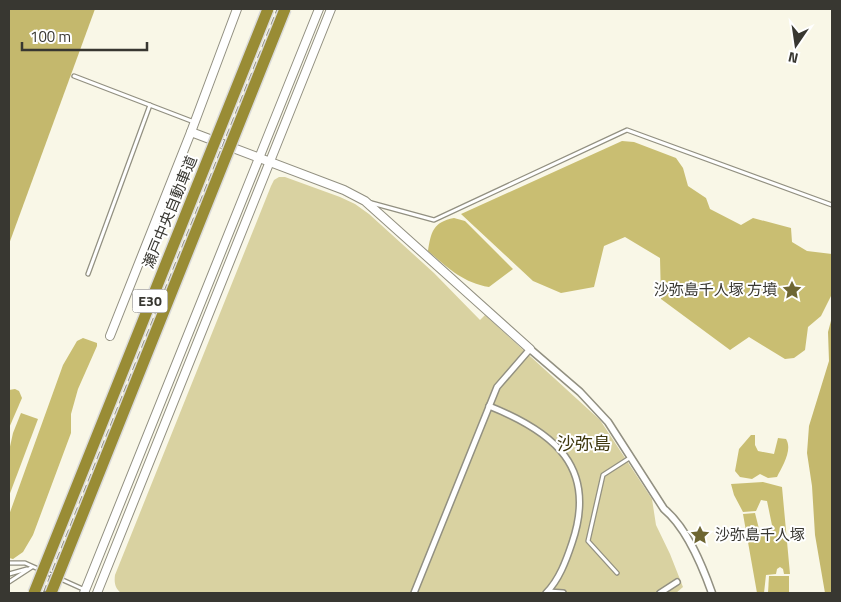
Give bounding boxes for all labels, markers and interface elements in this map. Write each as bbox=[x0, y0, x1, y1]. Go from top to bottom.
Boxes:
scale bar bbox=[22, 20, 148, 52]
north arrow bbox=[771, 20, 821, 70]
text: 100 m bbox=[30, 25, 71, 48]
text: N bbox=[786, 47, 800, 69]
street label: 瀬戸中央自動車道 bbox=[136, 152, 203, 272]
place label: 沙弥島千人塚 方墳 bbox=[654, 278, 777, 301]
place icon: 沙弥島千人塚 方墳 bbox=[781, 279, 803, 301]
road number: E30 bbox=[132, 290, 168, 312]
district label: 沙弥島 bbox=[557, 430, 611, 457]
place label: 沙弥島千人塚 bbox=[715, 523, 805, 546]
place icon: 沙弥島千人塚 bbox=[689, 524, 711, 546]

